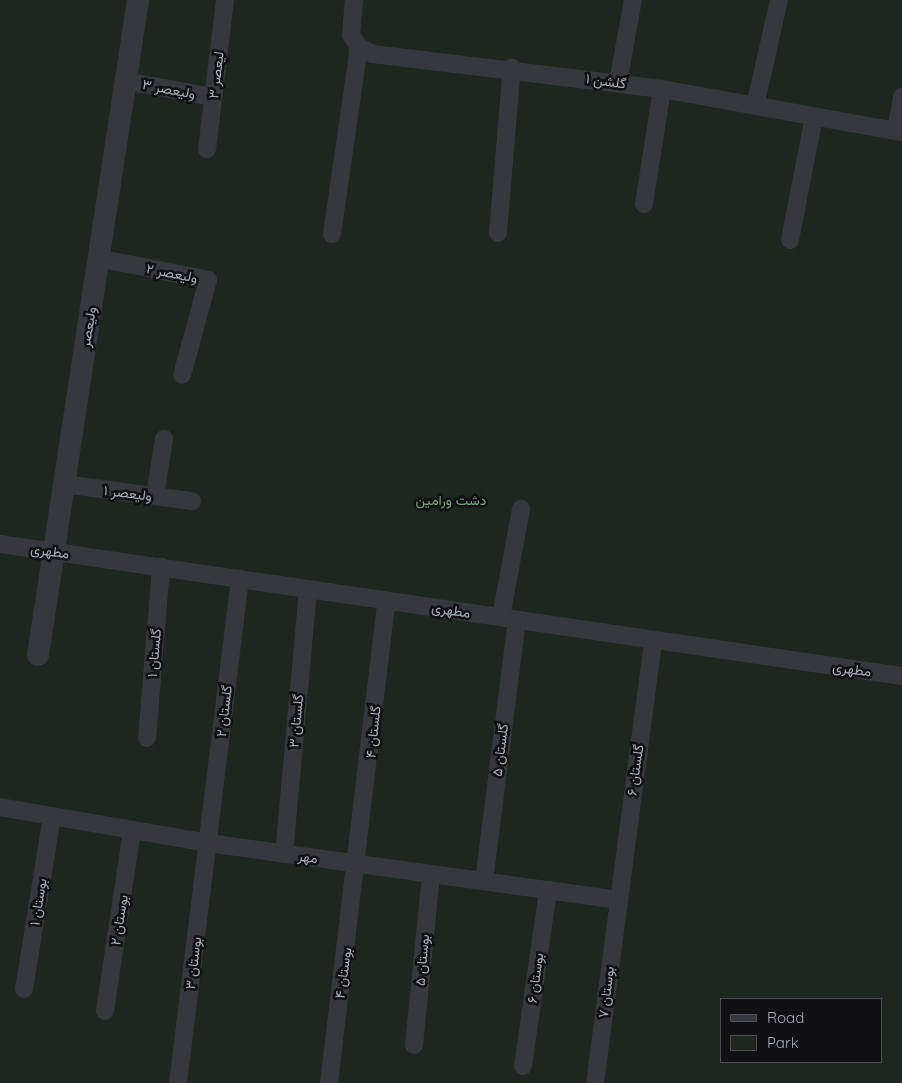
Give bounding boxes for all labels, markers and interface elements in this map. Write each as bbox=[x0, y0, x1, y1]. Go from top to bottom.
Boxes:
street label: لیعصر ۳ bbox=[205, 50, 227, 100]
street label: گلشن ۱ bbox=[585, 70, 627, 92]
street label: ولیعصر ۳ bbox=[141, 76, 197, 102]
street label: ولیعصر ۲ bbox=[145, 260, 199, 286]
street label: ولیعصر bbox=[77, 306, 99, 348]
street label: ولیعصر ۱ bbox=[103, 482, 153, 504]
park label: دشت ورامین bbox=[416, 492, 486, 508]
street label: مطهری bbox=[29, 540, 71, 562]
street label: مطهری bbox=[430, 599, 472, 621]
street label: گلستان ۱ bbox=[144, 628, 164, 678]
street label: مطهری bbox=[831, 658, 873, 680]
street label: گلستان ۲ bbox=[212, 684, 236, 738]
street label: گلستان ۳ bbox=[285, 693, 307, 749]
street label: گلستان ۴ bbox=[362, 705, 384, 759]
street label: گلستان ۵ bbox=[488, 723, 512, 777]
street label: گلستان ۶ bbox=[623, 743, 647, 797]
street label: مهر bbox=[297, 847, 319, 867]
street label: بوستان ۱ bbox=[26, 877, 50, 927]
street label: بوستان ۲ bbox=[107, 893, 131, 947]
street label: بوستان ۵ bbox=[411, 933, 433, 987]
street label: بوستان ۳ bbox=[181, 936, 205, 990]
street label: بوستان ۴ bbox=[331, 946, 355, 1000]
street label: بوستان ۶ bbox=[523, 952, 547, 1004]
street label: بوستان ۷ bbox=[594, 965, 618, 1019]
legend bbox=[720, 998, 882, 1063]
text: Road bbox=[767, 1008, 804, 1027]
text: Park bbox=[767, 1033, 799, 1052]

